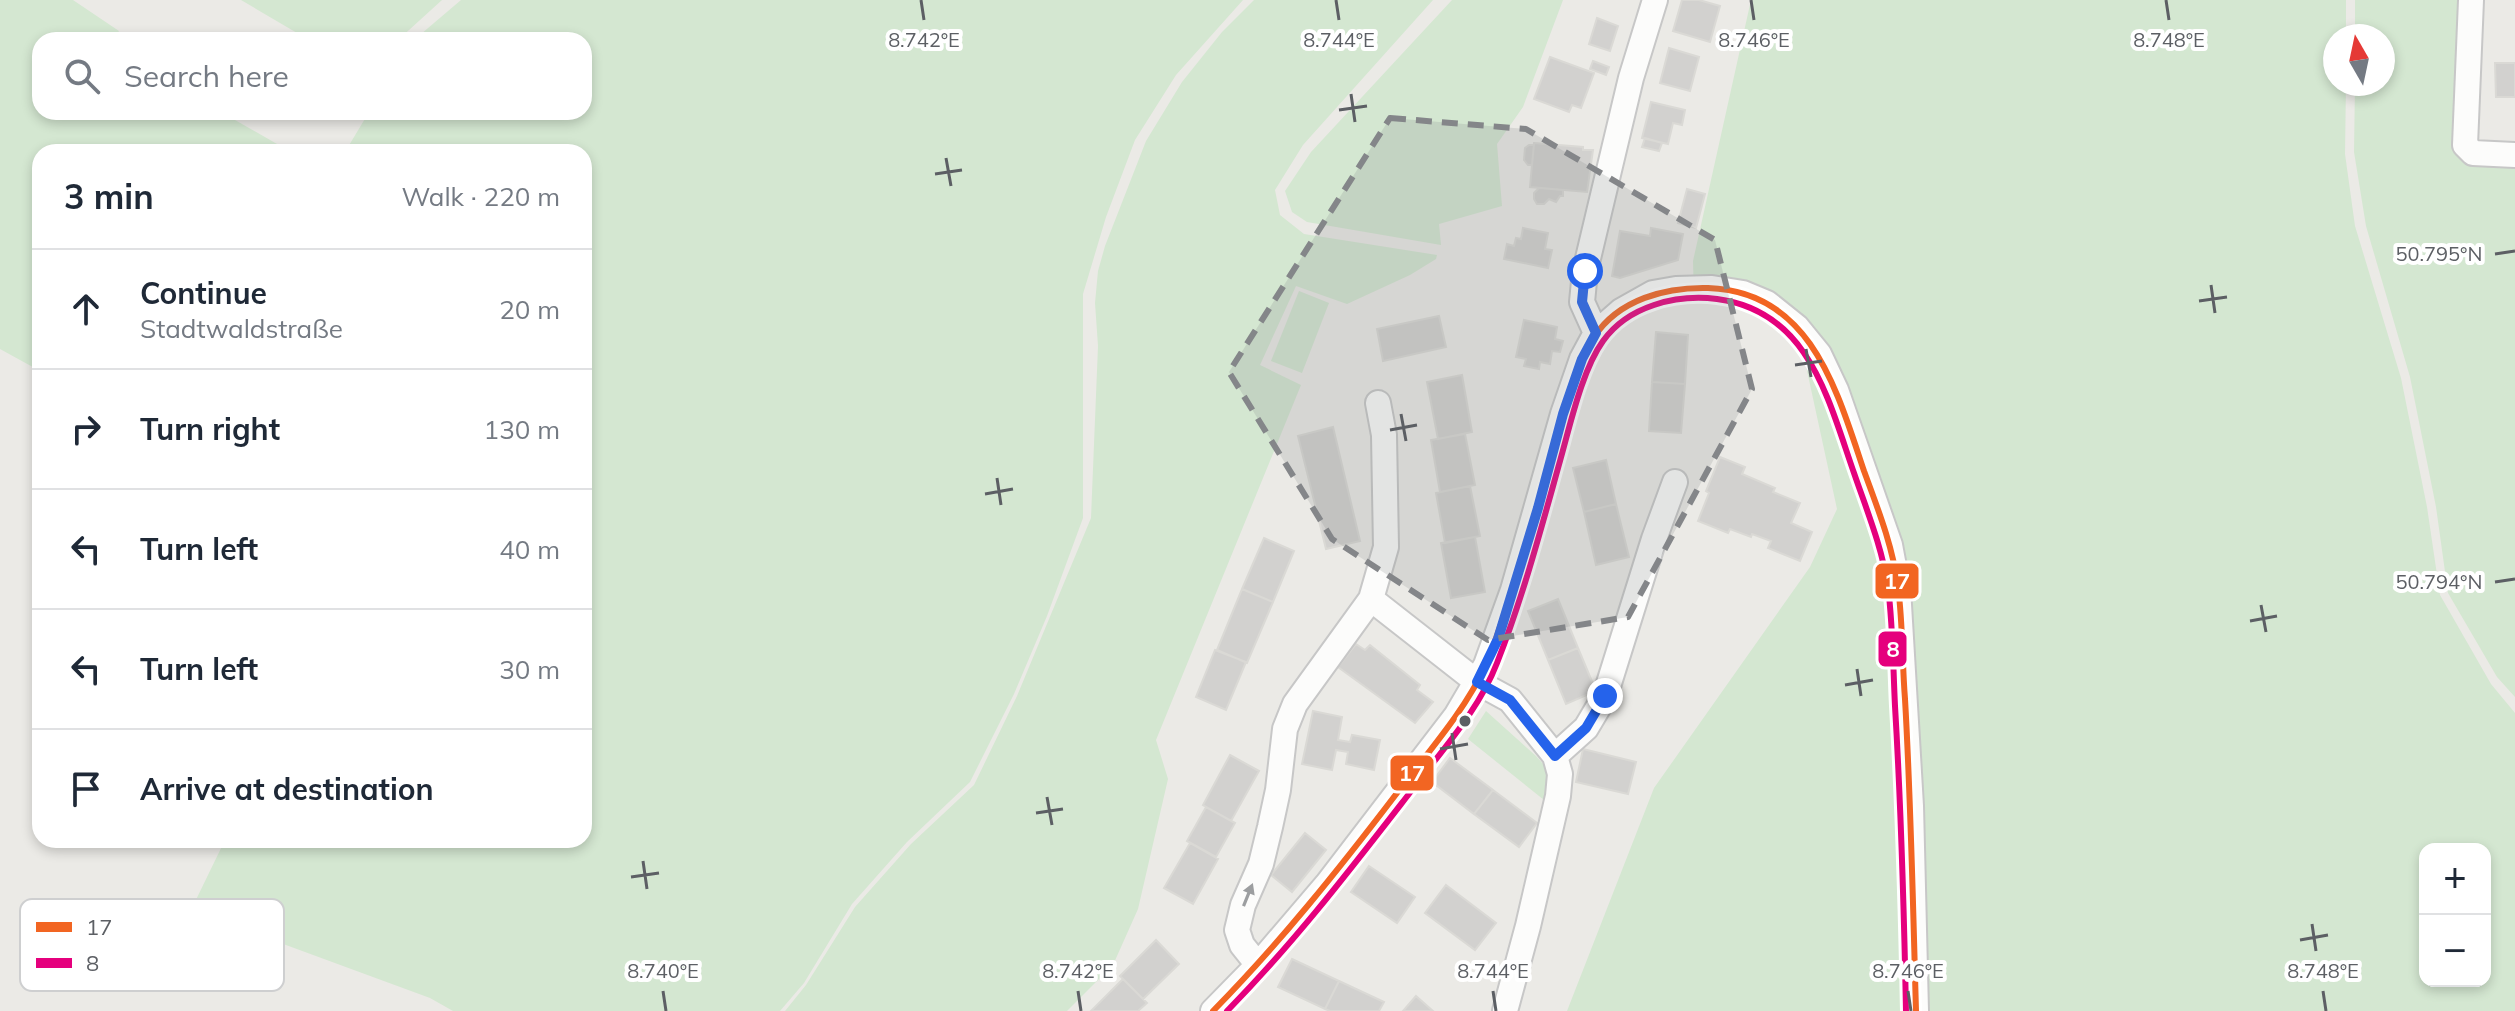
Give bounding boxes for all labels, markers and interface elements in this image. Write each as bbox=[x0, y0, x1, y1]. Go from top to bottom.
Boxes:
north arrow bbox=[2323, 24, 2395, 96]
text: 8.742°E bbox=[888, 27, 960, 52]
text: 8.744°E bbox=[1303, 27, 1375, 52]
text: 8.746°E bbox=[1718, 27, 1790, 52]
text: 8.748°E bbox=[2133, 27, 2205, 52]
search box bbox=[32, 32, 592, 120]
icon: search bbox=[60, 54, 104, 98]
text: Search here bbox=[124, 57, 289, 95]
text: 3 min bbox=[64, 175, 154, 218]
text: Walk · 220 m bbox=[401, 180, 560, 213]
text: 50.795°N bbox=[2396, 241, 2482, 266]
route start bbox=[1567, 253, 1603, 289]
text: Continue bbox=[140, 274, 267, 312]
icon: ahead bbox=[64, 287, 108, 331]
text: 20 m bbox=[499, 293, 560, 326]
text: Stadtwaldstraße bbox=[140, 312, 343, 345]
icon: right bbox=[64, 407, 108, 451]
text: Turn right bbox=[140, 410, 280, 448]
text: 130 m bbox=[484, 413, 560, 446]
icon: left bbox=[64, 527, 108, 571]
text: Turn left bbox=[140, 530, 258, 568]
text: 40 m bbox=[499, 533, 560, 566]
line badge: 17 bbox=[1874, 562, 1920, 600]
text: 17 bbox=[1884, 567, 1910, 595]
text: 50.794°N bbox=[2396, 569, 2482, 594]
line badge: 8 bbox=[1877, 630, 1908, 668]
text: 8 bbox=[1886, 635, 1900, 663]
icon: left bbox=[64, 647, 108, 691]
text: Turn left bbox=[140, 650, 258, 688]
text: 30 m bbox=[499, 653, 560, 686]
route end bbox=[1587, 678, 1623, 714]
unlabelled marker bbox=[1457, 713, 1473, 729]
line badge: 17 bbox=[1389, 754, 1435, 792]
text: 17 bbox=[1399, 759, 1425, 787]
icon: arrive bbox=[64, 767, 108, 811]
text: Arrive at destination bbox=[140, 770, 434, 808]
map controls bbox=[2419, 843, 2491, 987]
button: + bbox=[2419, 843, 2491, 915]
one-way arrow bbox=[1242, 883, 1255, 907]
legend bbox=[20, 899, 284, 991]
text: 17 bbox=[86, 913, 112, 941]
button: − bbox=[2419, 915, 2491, 987]
text: 8 bbox=[86, 949, 99, 977]
text: 8.740°E bbox=[627, 958, 699, 983]
text: 8.742°E bbox=[1042, 958, 1114, 983]
text: 8.744°E bbox=[1457, 958, 1529, 983]
text: 8.746°E bbox=[1872, 958, 1944, 983]
text: 8.748°E bbox=[2287, 958, 2359, 983]

